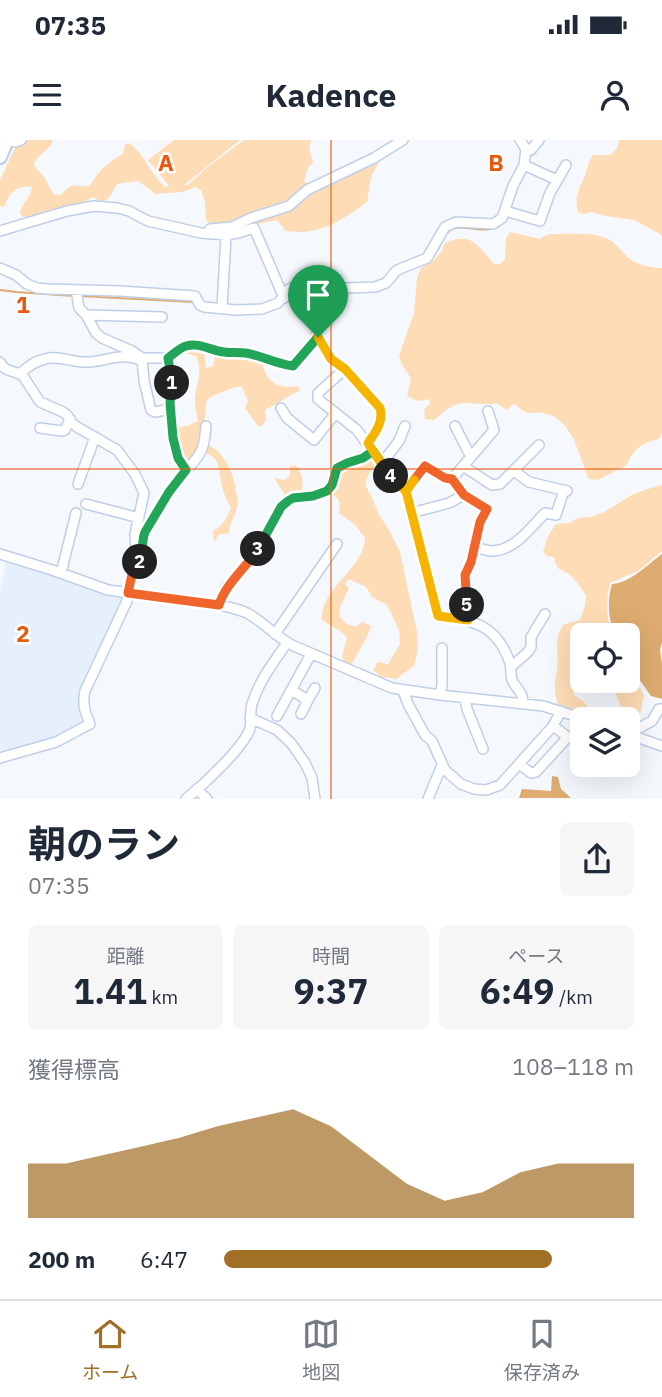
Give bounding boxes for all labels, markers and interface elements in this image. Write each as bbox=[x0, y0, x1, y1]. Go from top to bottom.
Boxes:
text: 07:35 bbox=[35, 8, 106, 42]
text: Kadence bbox=[265, 74, 397, 116]
icon: menu bbox=[28, 76, 66, 114]
icon: person bbox=[596, 76, 634, 114]
text: A bbox=[158, 147, 174, 177]
text: B bbox=[488, 147, 504, 177]
pin bbox=[288, 265, 348, 337]
icon: arrive bbox=[299, 276, 337, 314]
text: 1 bbox=[16, 289, 30, 319]
pin: 1 bbox=[154, 366, 190, 400]
text: 1 bbox=[166, 370, 177, 394]
pin: 4 bbox=[374, 458, 408, 494]
text: 4 bbox=[385, 463, 396, 487]
pin: 3 bbox=[240, 532, 276, 566]
text: 3 bbox=[252, 536, 263, 560]
pin: 2 bbox=[122, 544, 158, 580]
text: 2 bbox=[134, 549, 145, 573]
pin: 5 bbox=[449, 588, 484, 622]
text: 5 bbox=[461, 592, 472, 616]
text: 2 bbox=[16, 618, 30, 648]
map controls bbox=[570, 623, 640, 777]
button: locate bbox=[570, 623, 640, 693]
button: layers bbox=[570, 707, 640, 777]
text: 朝のラン bbox=[28, 819, 180, 868]
button: share bbox=[560, 822, 634, 896]
text: 07:35 bbox=[28, 870, 90, 900]
text: 距離 bbox=[107, 944, 145, 968]
text: 時間 bbox=[312, 944, 350, 968]
text: ペース bbox=[508, 944, 564, 968]
text: 1.41 bbox=[73, 968, 147, 1014]
text: 9:37 bbox=[294, 968, 368, 1014]
text: 6:49 bbox=[480, 968, 554, 1014]
text: km bbox=[147, 985, 178, 1009]
text: /km bbox=[554, 985, 593, 1009]
text: 108–118 m bbox=[512, 1051, 634, 1081]
text: 獲得標高 bbox=[28, 1054, 120, 1084]
text: 200 m bbox=[28, 1244, 95, 1274]
text: 6:47 bbox=[140, 1244, 188, 1274]
tab: ホーム bbox=[82, 1315, 138, 1384]
tab: 地図 bbox=[302, 1315, 340, 1384]
tab: 保存済み bbox=[504, 1315, 580, 1384]

